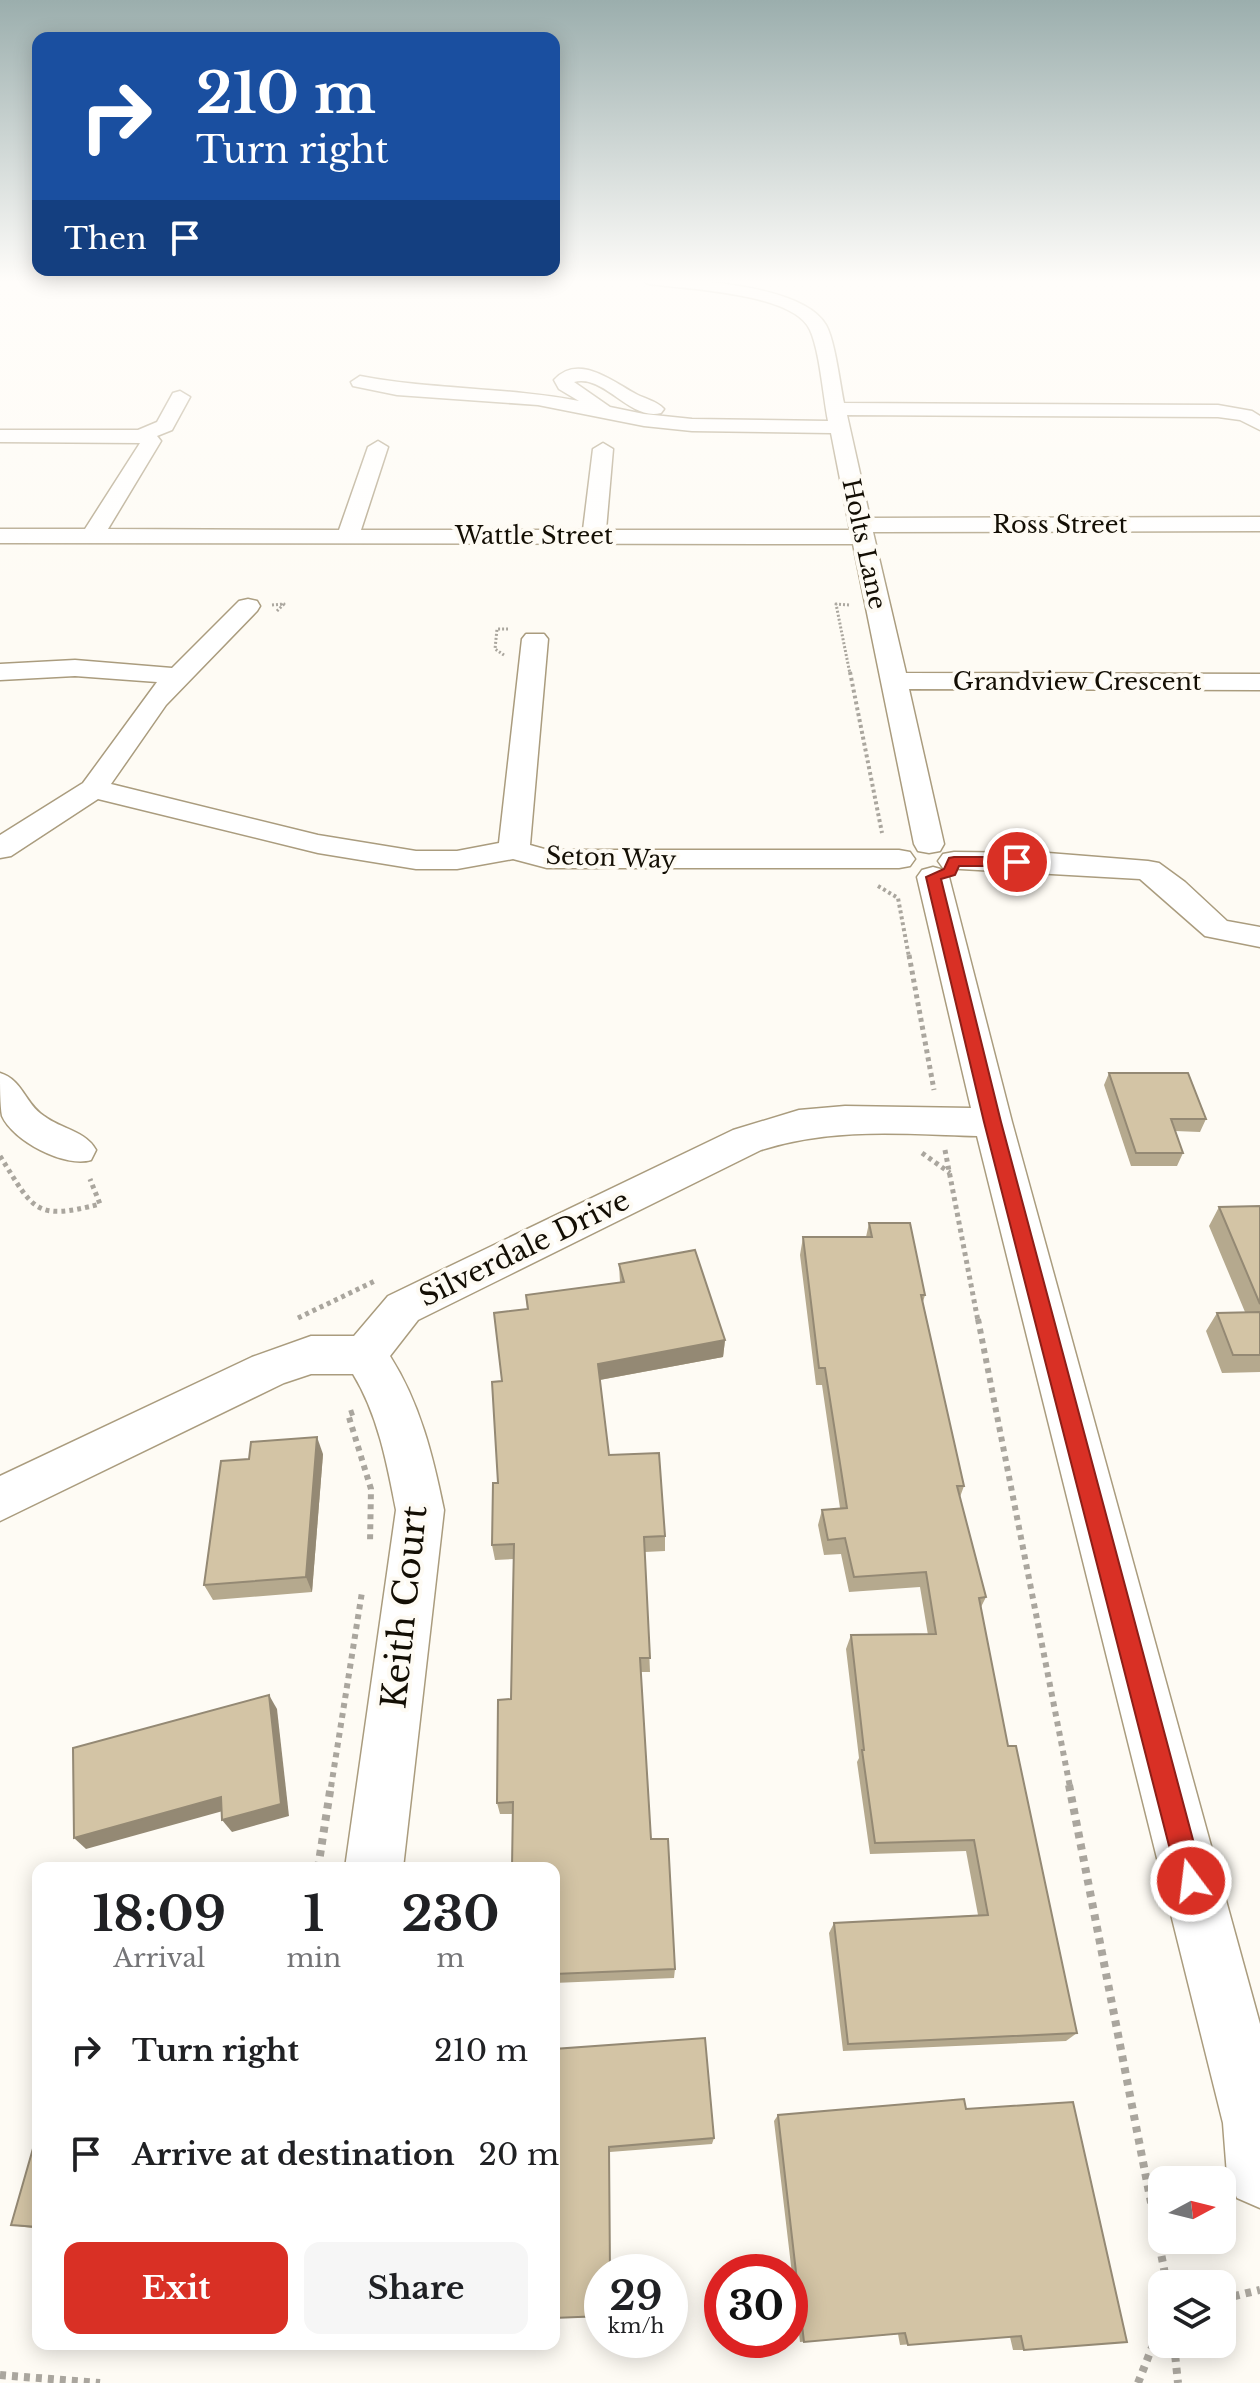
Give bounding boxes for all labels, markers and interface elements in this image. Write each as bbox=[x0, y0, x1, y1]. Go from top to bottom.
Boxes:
text: 210 m bbox=[196, 59, 376, 128]
icon: right bbox=[64, 64, 168, 168]
text: Turn right bbox=[196, 128, 389, 173]
icon: arrive bbox=[163, 216, 207, 260]
text: Then bbox=[64, 220, 147, 257]
street label: Holts Lane bbox=[836, 476, 892, 612]
street label: Ross Street bbox=[992, 510, 1128, 539]
street label: Wattle Street bbox=[454, 521, 613, 550]
street label: Grandview Crescent bbox=[953, 667, 1201, 696]
pin bbox=[983, 828, 1051, 896]
icon: arrive bbox=[995, 840, 1039, 884]
street label: Seton Way bbox=[545, 841, 677, 874]
street label: Silverdale Drive bbox=[413, 1182, 635, 1315]
street label: Keith Court bbox=[372, 1503, 436, 1711]
position arrow bbox=[1149, 1839, 1233, 1923]
text: 18:09 bbox=[92, 1884, 226, 1944]
text: 1 bbox=[303, 1884, 324, 1944]
text: 230 bbox=[402, 1884, 500, 1944]
text: Arrival bbox=[113, 1942, 205, 1974]
text: min bbox=[286, 1942, 341, 1974]
text: m bbox=[437, 1942, 464, 1974]
icon: right bbox=[64, 2028, 108, 2072]
text: Turn right bbox=[132, 2032, 299, 2069]
text: 210 m bbox=[434, 2032, 528, 2069]
icon: arrive bbox=[64, 2132, 108, 2176]
text: Arrive at destination bbox=[132, 2136, 455, 2173]
text: 20 m bbox=[479, 2136, 559, 2173]
north arrow bbox=[1148, 2166, 1236, 2254]
map controls bbox=[1148, 2166, 1236, 2358]
button: Exit bbox=[64, 2242, 288, 2334]
button: Share bbox=[304, 2242, 528, 2334]
speed limit sign: 30 bbox=[704, 2254, 808, 2358]
button: layers bbox=[1148, 2270, 1236, 2358]
text: 29 bbox=[610, 2271, 663, 2321]
text: km/h bbox=[608, 2314, 664, 2338]

